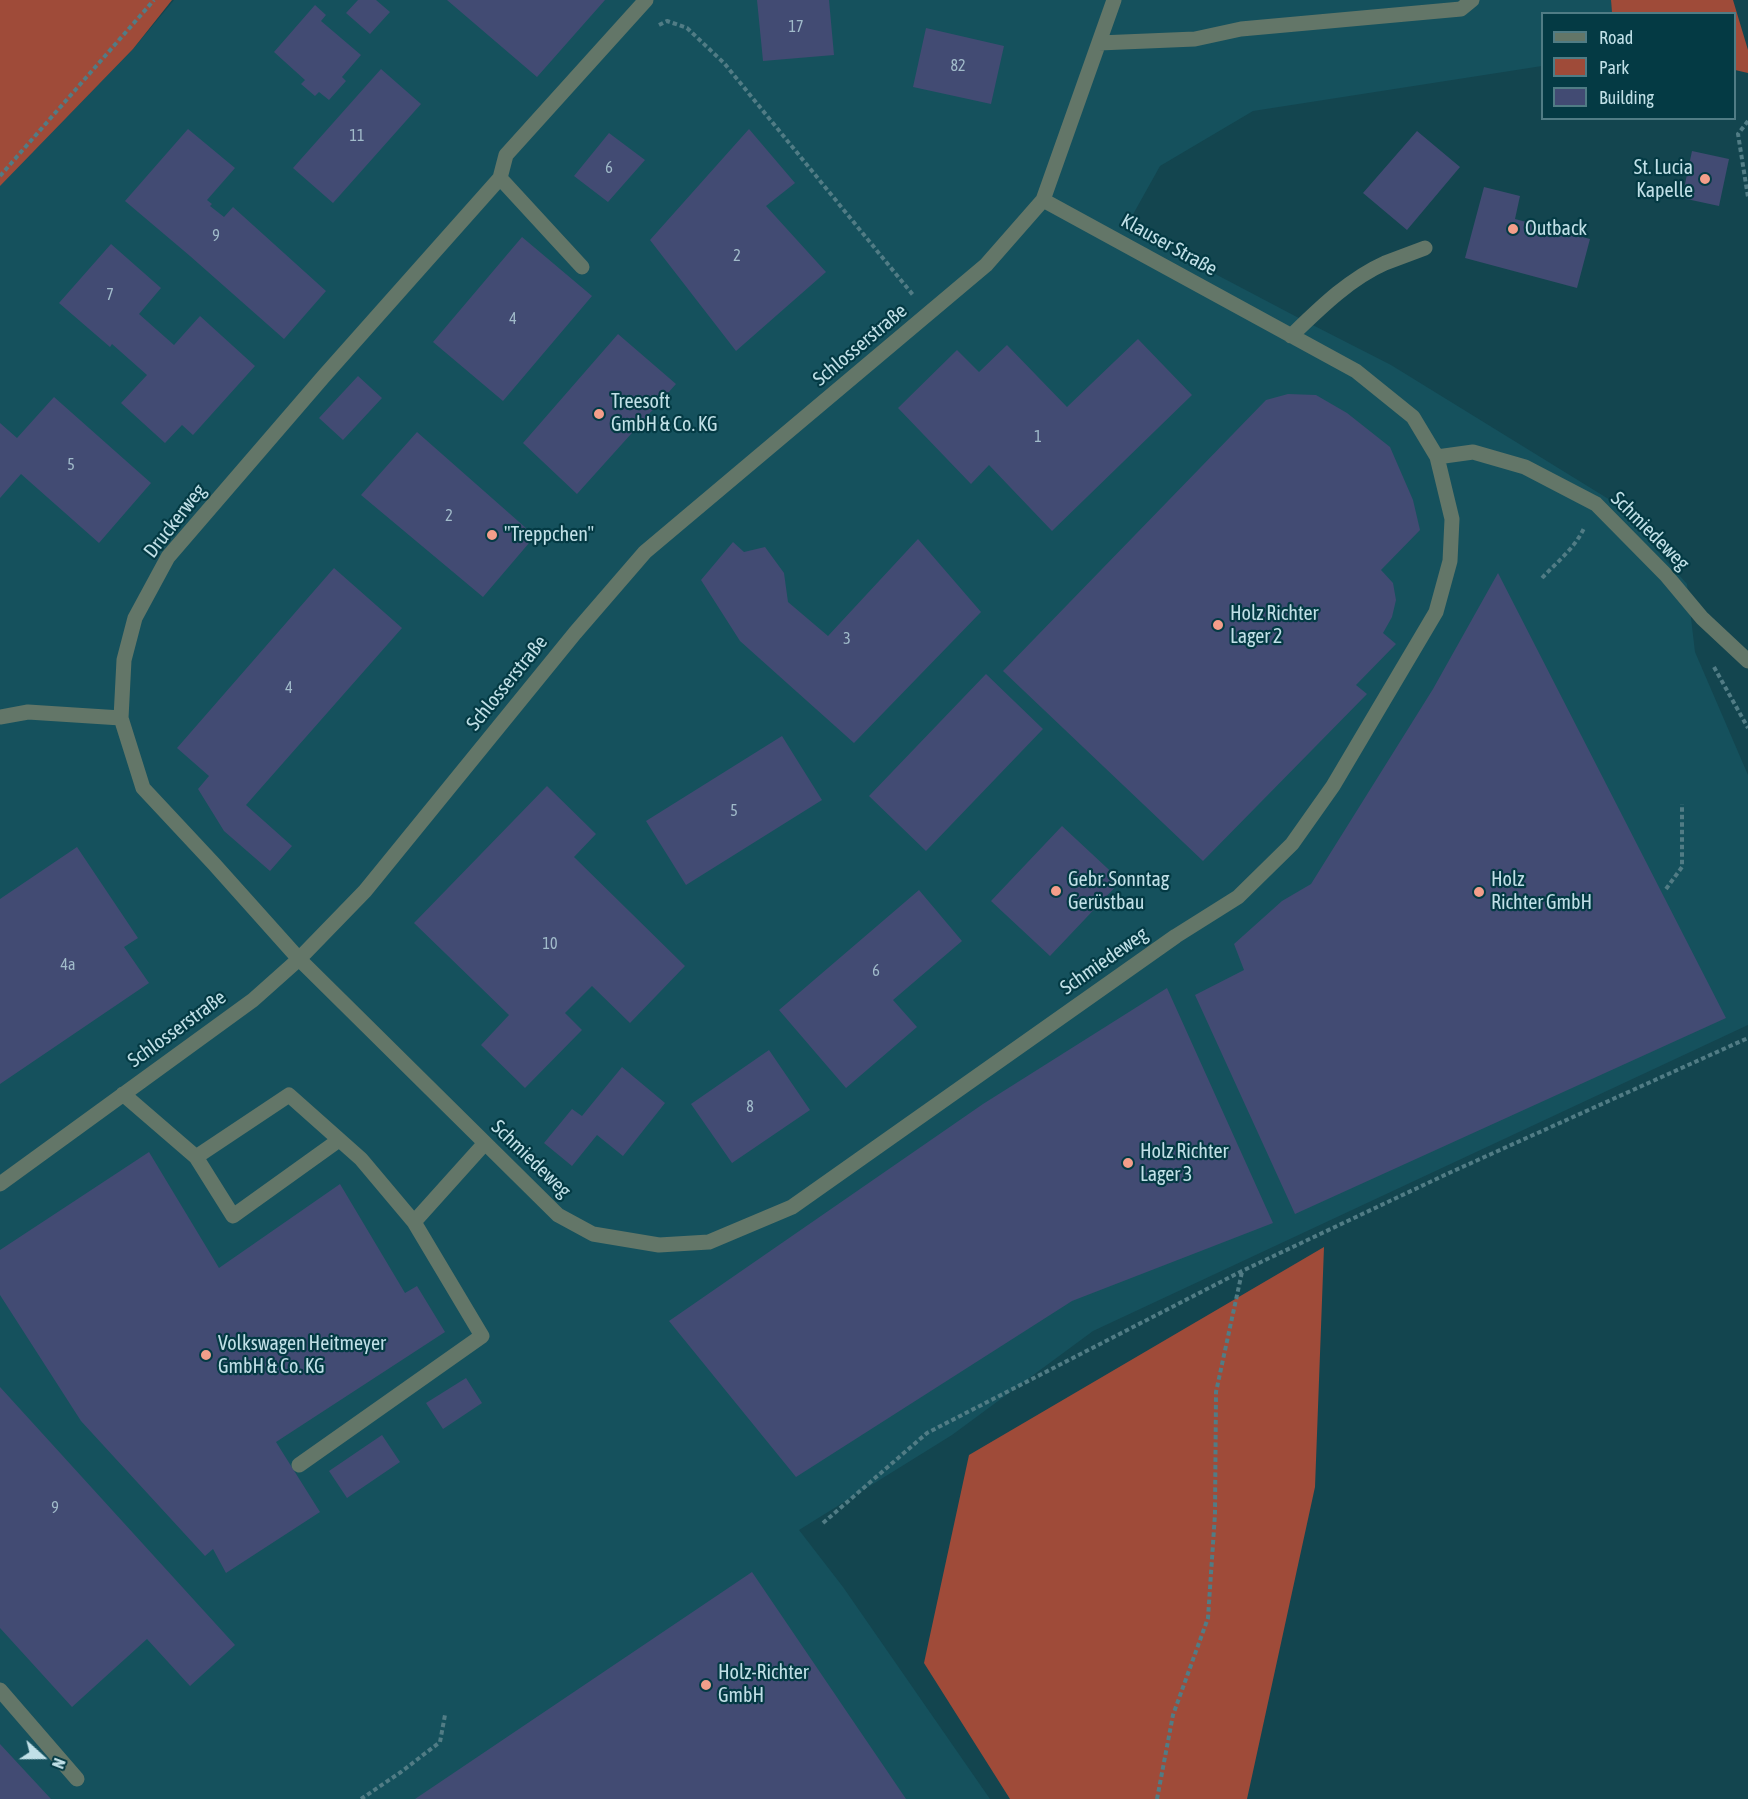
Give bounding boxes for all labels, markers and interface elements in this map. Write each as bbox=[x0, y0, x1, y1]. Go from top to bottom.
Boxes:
legend bbox=[1541, 12, 1736, 120]
house number: 17 bbox=[788, 17, 804, 37]
text: Road bbox=[1599, 27, 1633, 48]
house number: 82 bbox=[950, 56, 966, 76]
text: Park bbox=[1599, 57, 1629, 78]
text: Building bbox=[1599, 87, 1654, 108]
house number: 11 bbox=[349, 126, 365, 146]
place label: St. Lucia Kapelle bbox=[1634, 156, 1693, 203]
house number: 6 bbox=[605, 158, 613, 178]
marker: St. Lucia Kapelle bbox=[1698, 172, 1712, 186]
street label: Klauser Straße bbox=[1117, 209, 1221, 281]
place label: Outback bbox=[1525, 217, 1587, 241]
marker: Outback bbox=[1506, 222, 1520, 236]
house number: 9 bbox=[212, 226, 220, 246]
house number: 2 bbox=[733, 246, 741, 266]
house number: 7 bbox=[106, 285, 114, 305]
street label: Schlosserstraße bbox=[808, 299, 912, 391]
house number: 4 bbox=[509, 309, 517, 329]
place label: Treesoft GmbH & Co. KG bbox=[611, 390, 717, 437]
marker: Treesoft GmbH & Co. KG bbox=[592, 407, 606, 421]
house number: 1 bbox=[1034, 427, 1042, 447]
house number: 5 bbox=[67, 455, 75, 475]
street label: Druckerweg bbox=[139, 479, 211, 563]
street label: Schmiedeweg bbox=[1606, 487, 1694, 575]
house number: 2 bbox=[445, 506, 453, 526]
place label: "Treppchen" bbox=[504, 523, 594, 547]
marker: "Treppchen" bbox=[485, 528, 499, 542]
place label: Holz Richter Lager 2 bbox=[1230, 602, 1318, 649]
marker: Holz Richter Lager 2 bbox=[1211, 618, 1225, 632]
house number: 3 bbox=[843, 629, 851, 649]
street label: Schlosserstraße bbox=[461, 631, 553, 735]
house number: 4 bbox=[285, 678, 293, 698]
house number: 5 bbox=[730, 801, 738, 821]
place label: Gebr. Sonntag Gerüstbau bbox=[1068, 868, 1169, 915]
place label: Holz Richter GmbH bbox=[1491, 868, 1592, 915]
marker: Gebr. Sonntag Gerüstbau bbox=[1049, 884, 1063, 898]
marker: Holz Richter GmbH bbox=[1472, 885, 1486, 899]
street label: Schmiedeweg bbox=[1056, 922, 1152, 1000]
house number: 10 bbox=[542, 934, 558, 954]
house number: 4a bbox=[61, 955, 75, 975]
house number: 6 bbox=[872, 961, 880, 981]
street label: Schlosserstraße bbox=[123, 985, 231, 1073]
house number: 8 bbox=[746, 1097, 754, 1117]
street label: Schmiedeweg bbox=[486, 1115, 576, 1203]
place label: Holz Richter Lager 3 bbox=[1140, 1140, 1228, 1187]
marker: Holz Richter Lager 3 bbox=[1121, 1156, 1135, 1170]
place label: Volkswagen Heitmeyer GmbH & Co. KG bbox=[218, 1332, 386, 1379]
marker: Volkswagen Heitmeyer GmbH & Co. KG bbox=[199, 1348, 213, 1362]
house number: 9 bbox=[51, 1498, 59, 1518]
place label: Holz-Richter GmbH bbox=[718, 1661, 809, 1708]
marker: Holz-Richter GmbH bbox=[699, 1678, 713, 1692]
north arrow bbox=[12, 1727, 72, 1787]
text: N bbox=[49, 1756, 69, 1771]

